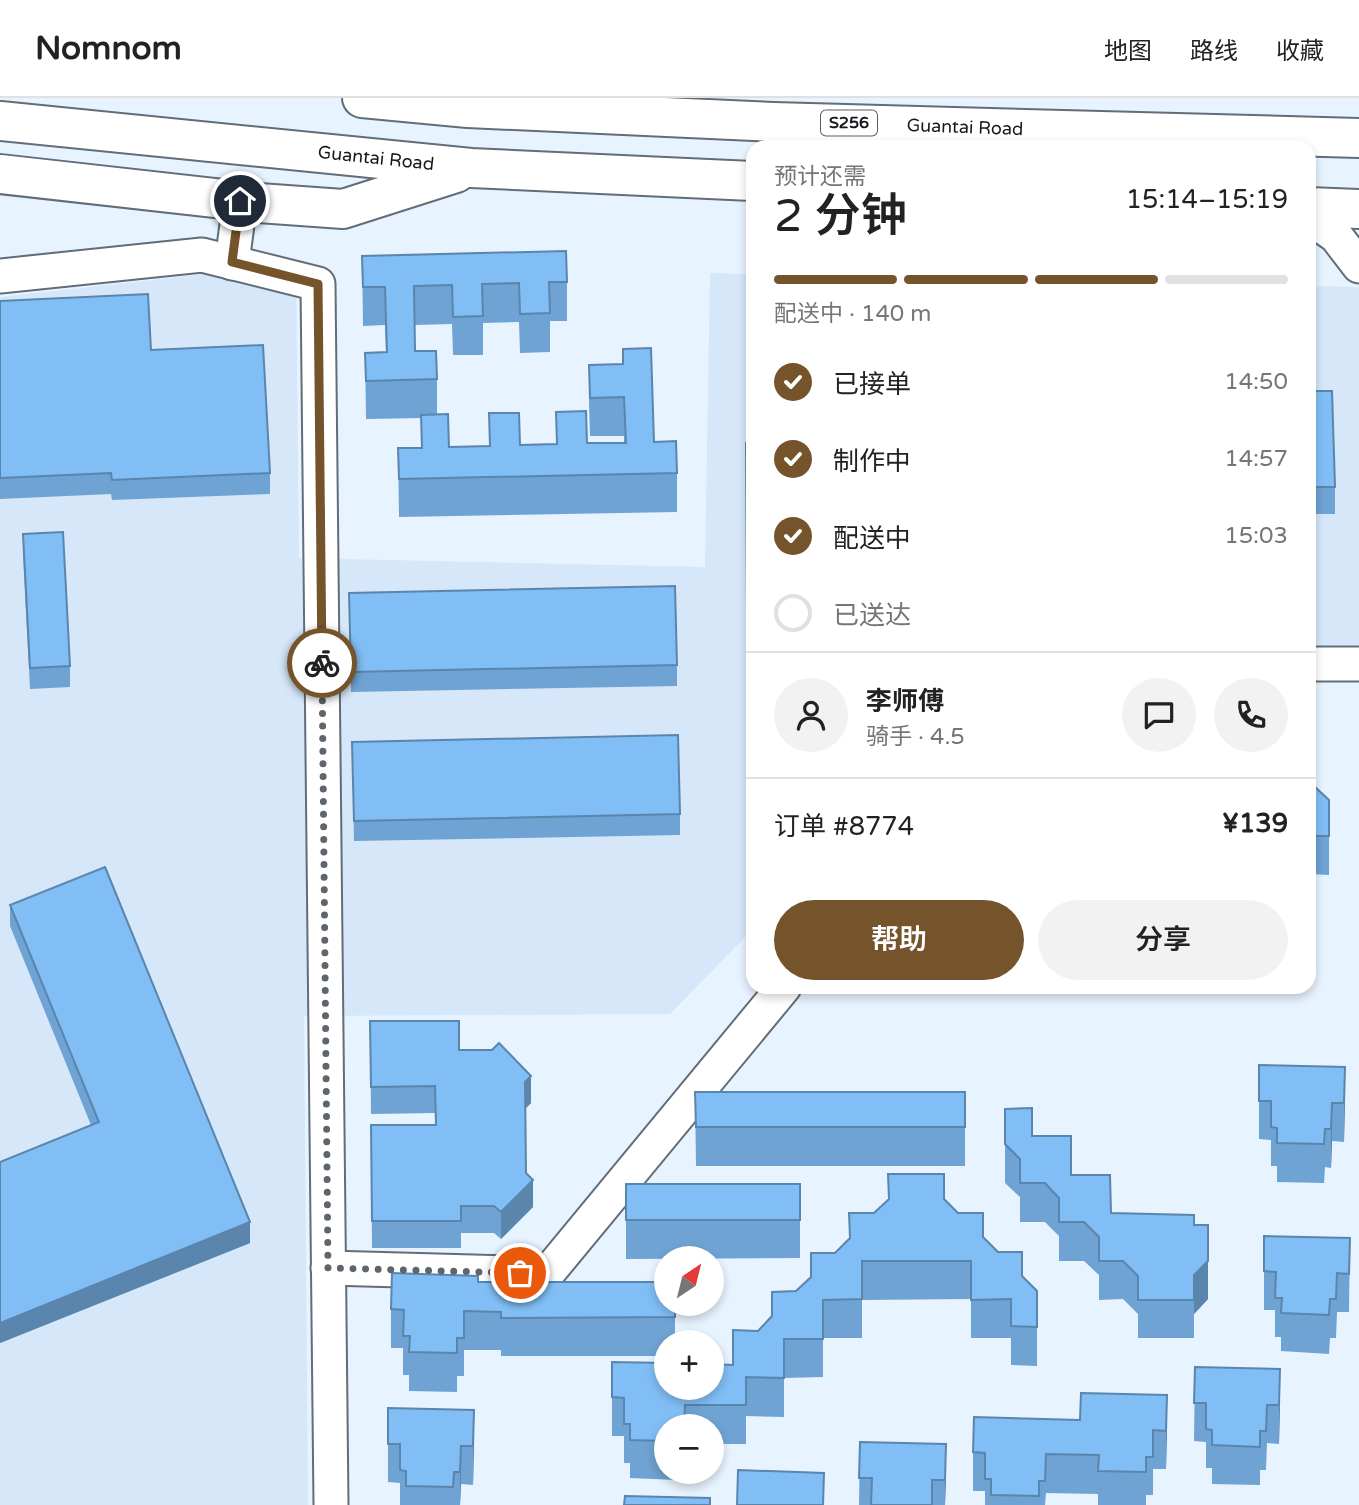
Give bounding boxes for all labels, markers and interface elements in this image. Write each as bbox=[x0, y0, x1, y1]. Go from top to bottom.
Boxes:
text: Nomnom bbox=[35, 29, 182, 68]
text: 地图 bbox=[1104, 37, 1152, 66]
text: 路线 bbox=[1190, 37, 1238, 66]
text: 收藏 bbox=[1276, 37, 1324, 66]
road number: S256 bbox=[821, 111, 877, 136]
street label: Guantai Road bbox=[906, 114, 1024, 140]
street label: Guantai Road bbox=[317, 141, 435, 175]
text: 预计还需 bbox=[774, 163, 866, 191]
pin bbox=[210, 171, 270, 231]
icon: home bbox=[221, 182, 259, 220]
text: 15:14–15:19 bbox=[1126, 184, 1288, 215]
text: 2 分钟 bbox=[774, 189, 907, 244]
text: 配送中 · 140 m bbox=[774, 300, 931, 328]
icon: check bbox=[774, 363, 812, 401]
text: 14:50 bbox=[1224, 368, 1288, 396]
text: 已接单 bbox=[833, 369, 911, 400]
icon: check bbox=[774, 440, 812, 478]
text: 14:57 bbox=[1224, 445, 1288, 473]
text: 制作中 bbox=[833, 446, 911, 477]
icon: check bbox=[774, 517, 812, 555]
text: 15:03 bbox=[1224, 522, 1288, 550]
text: 配送中 bbox=[833, 523, 911, 554]
text: 已送达 bbox=[833, 600, 911, 631]
courier bbox=[287, 628, 357, 698]
icon: bike bbox=[303, 644, 341, 682]
button: person bbox=[774, 678, 848, 752]
button: chat bbox=[1122, 678, 1196, 752]
button: phone bbox=[1214, 678, 1288, 752]
text: 李师傅 bbox=[866, 686, 944, 717]
text: 骑手 · 4.5 bbox=[866, 723, 965, 751]
text: ¥139 bbox=[1222, 808, 1288, 839]
text: 订单 #8774 bbox=[774, 811, 914, 842]
button: 帮助 bbox=[774, 900, 1024, 980]
button: 分享 bbox=[1038, 900, 1288, 980]
pin bbox=[490, 1243, 550, 1303]
north arrow bbox=[654, 1246, 724, 1316]
map controls bbox=[654, 1246, 724, 1484]
icon: bag bbox=[501, 1254, 539, 1292]
button: + bbox=[654, 1330, 724, 1400]
button: − bbox=[654, 1414, 724, 1484]

